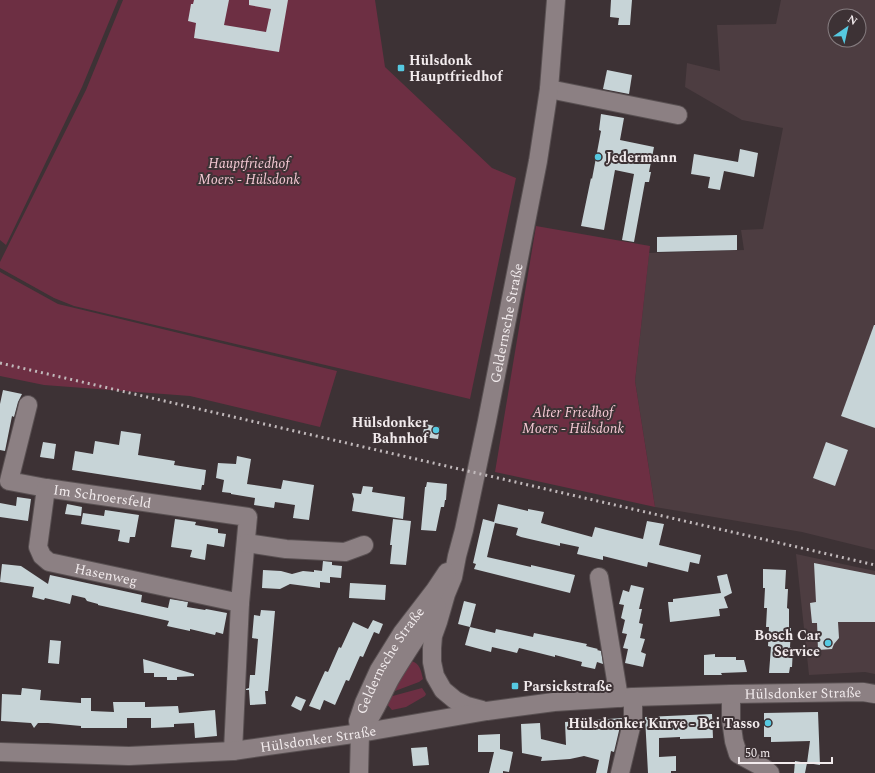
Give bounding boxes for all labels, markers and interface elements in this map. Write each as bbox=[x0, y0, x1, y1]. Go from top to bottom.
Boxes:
north arrow bbox=[827, 8, 867, 48]
text: N bbox=[844, 11, 861, 30]
place label: Hülsdonk Hauptfriedhof bbox=[409, 50, 503, 87]
marker: Hülsdonk Hauptfriedhof bbox=[396, 63, 406, 73]
place label: Jedermann bbox=[606, 147, 677, 168]
marker: Jedermann bbox=[593, 152, 603, 162]
park label: Hauptfriedhof Moers - Hülsdonk bbox=[198, 153, 300, 190]
street label: Geldernsche Straße bbox=[484, 261, 528, 385]
park label: Alter Friedhof Moers - Hülsdonk bbox=[522, 402, 624, 439]
place label: Hülsdonker Bahnhof bbox=[352, 412, 429, 449]
marker: Hülsdonker Bahnhof bbox=[431, 425, 441, 435]
street label: Im Schroersfeld bbox=[52, 479, 153, 514]
street label: Hasenweg bbox=[73, 557, 140, 591]
street label: Geldernsche Straße bbox=[351, 602, 429, 717]
place label: Bosch Car Service bbox=[754, 625, 820, 662]
marker: Bosch Car Service bbox=[823, 638, 833, 648]
place label: Parsickstraße bbox=[523, 676, 612, 697]
marker: Parsickstraße bbox=[510, 681, 520, 691]
street label: Hülsdonker Straße bbox=[744, 682, 862, 704]
place label: Hülsdonker Kurve - Bei Tasso bbox=[568, 713, 760, 734]
marker: Hülsdonker Kurve - Bei Tasso bbox=[763, 718, 773, 728]
street label: Hülsdonker Straße bbox=[259, 720, 378, 758]
scale bar bbox=[739, 739, 832, 765]
text: 50 m bbox=[745, 744, 770, 763]

